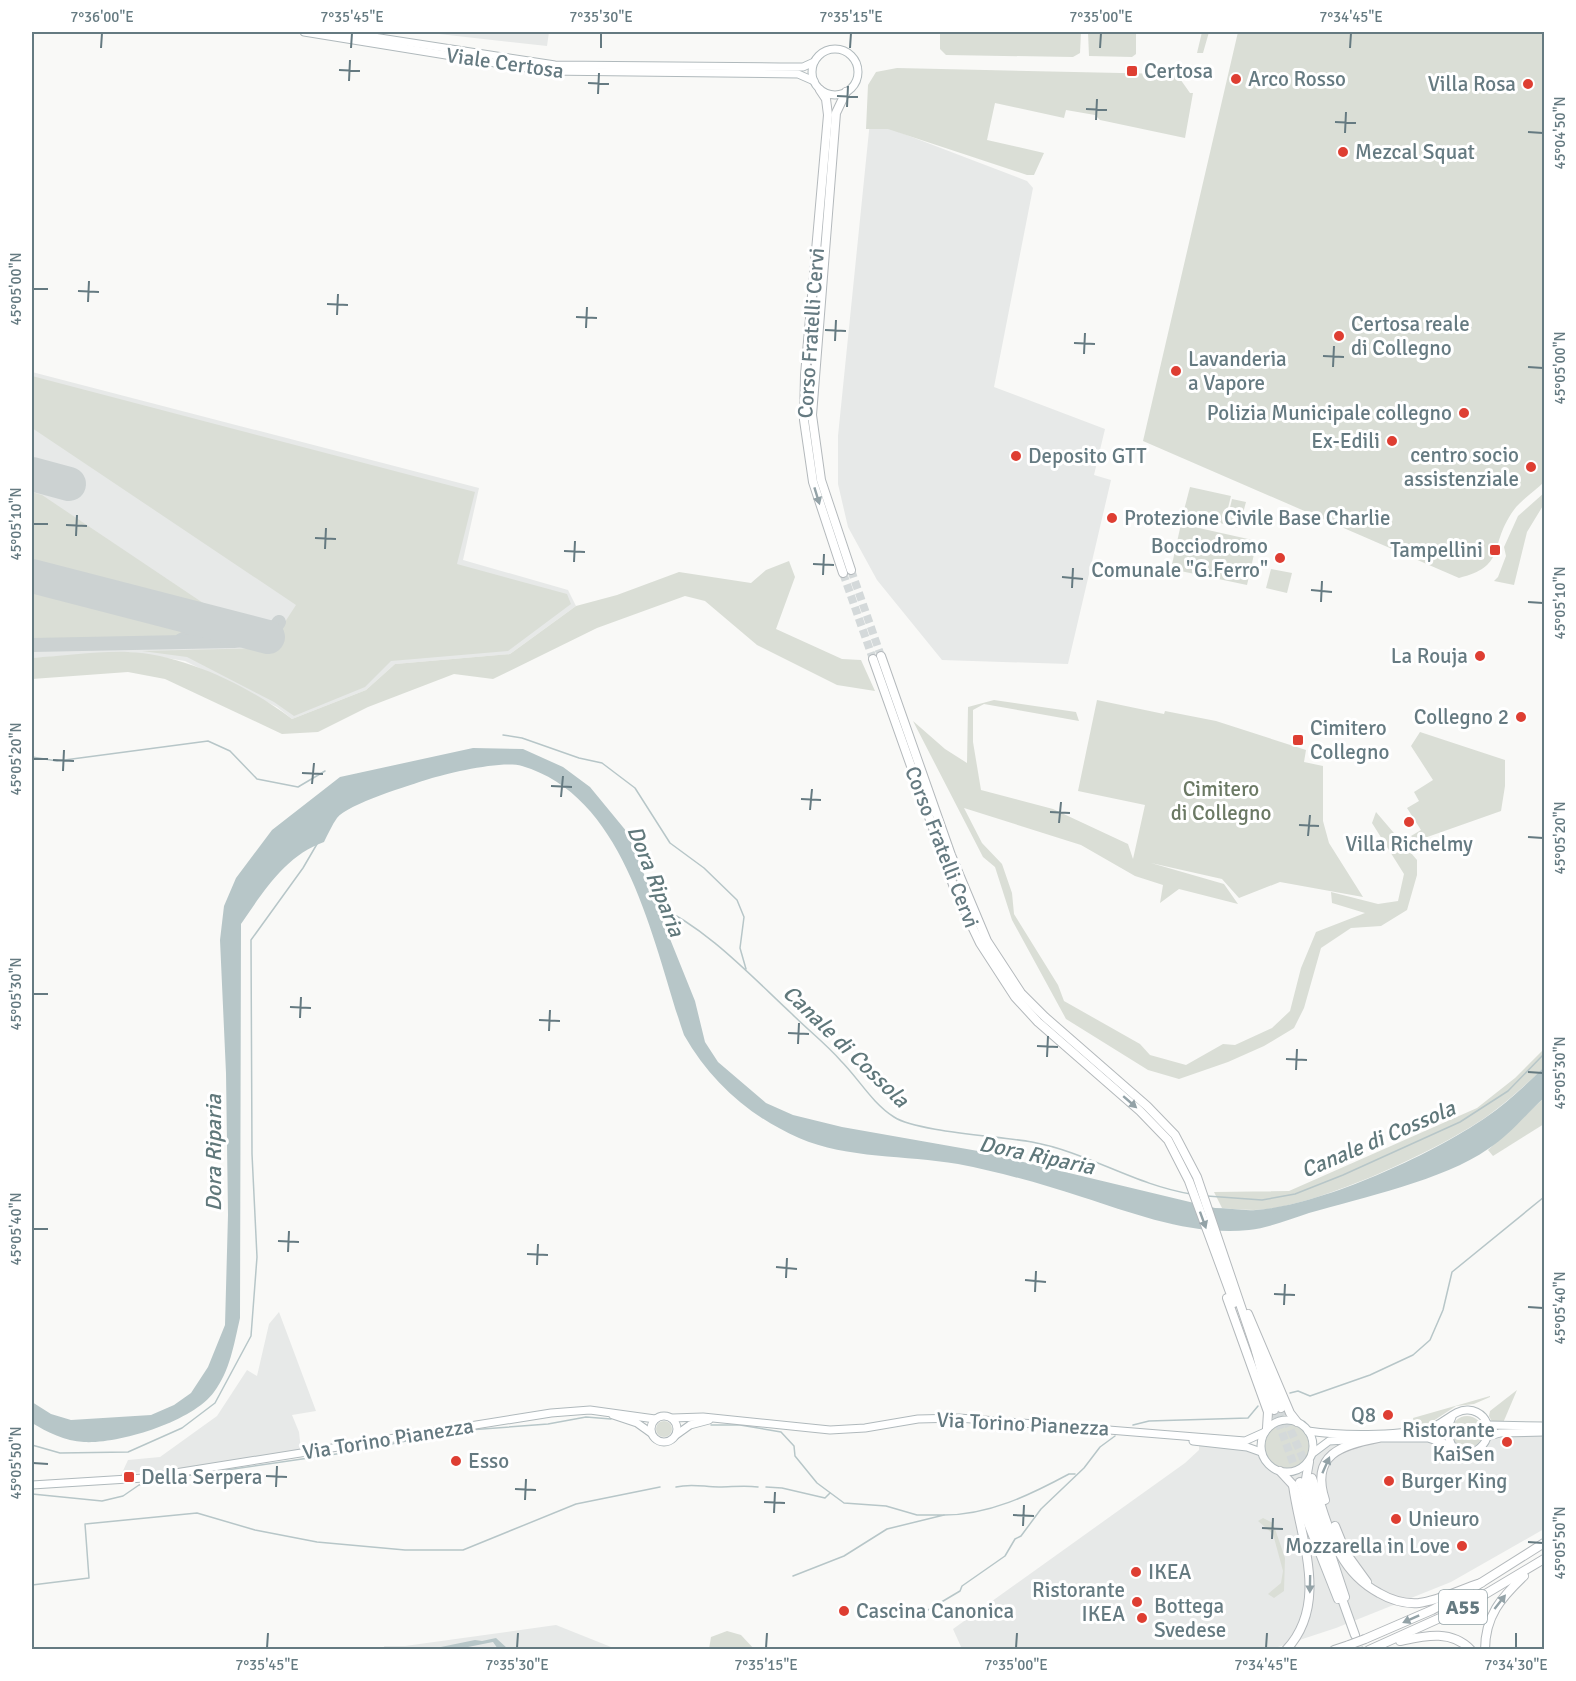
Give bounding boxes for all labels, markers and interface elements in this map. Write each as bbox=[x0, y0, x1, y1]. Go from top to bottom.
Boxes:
text: 7°36'00"E bbox=[70, 8, 134, 26]
text: 7°35'45"E bbox=[320, 8, 384, 26]
text: 7°35'30"E bbox=[569, 8, 633, 26]
text: 7°35'15"E bbox=[819, 8, 883, 26]
text: 7°35'00"E bbox=[1069, 8, 1133, 26]
text: 7°34'45"E bbox=[1319, 8, 1383, 26]
street label: Viale Certosa bbox=[444, 42, 566, 84]
place label: Certosa bbox=[1144, 58, 1213, 84]
marker: Certosa bbox=[1125, 64, 1139, 78]
place label: Arco Rosso bbox=[1248, 66, 1346, 92]
place label: Villa Rosa bbox=[1428, 71, 1516, 97]
marker: Arco Rosso bbox=[1229, 72, 1243, 86]
marker: Villa Rosa bbox=[1521, 77, 1535, 91]
text: 45°04'50"N bbox=[1551, 96, 1569, 170]
place label: Mezcal Squat bbox=[1355, 139, 1475, 165]
marker: Mezcal Squat bbox=[1336, 145, 1350, 159]
street label: Corso Fratelli Cervi bbox=[792, 247, 830, 419]
text: 45°05'00"N bbox=[7, 252, 25, 326]
place label: Certosa reale di Collegno bbox=[1351, 311, 1470, 361]
marker: Certosa reale di Collegno bbox=[1332, 329, 1346, 343]
text: 45°05'00"N bbox=[1551, 331, 1569, 405]
place label: Lavanderia a Vapore bbox=[1188, 346, 1287, 396]
marker: Lavanderia a Vapore bbox=[1169, 364, 1183, 378]
place label: Polizia Municipale collegno bbox=[1207, 400, 1452, 426]
marker: Polizia Municipale collegno bbox=[1457, 406, 1471, 420]
place label: Ex-Edili bbox=[1311, 428, 1380, 454]
marker: Ex-Edili bbox=[1385, 434, 1399, 448]
place label: centro socio assistenziale bbox=[1404, 442, 1519, 492]
place label: Deposito GTT bbox=[1028, 443, 1147, 469]
marker: Deposito GTT bbox=[1009, 449, 1023, 463]
marker: centro socio assistenziale bbox=[1524, 460, 1538, 474]
text: 45°05'10"N bbox=[7, 487, 25, 561]
one-way arrow bbox=[813, 487, 822, 505]
place label: Protezione Civile Base Charlie bbox=[1124, 505, 1391, 531]
marker: Protezione Civile Base Charlie bbox=[1105, 511, 1119, 525]
place label: Bocciodromo Comunale "G.Ferro" bbox=[1091, 533, 1268, 583]
place label: Tampellini bbox=[1390, 537, 1483, 563]
marker: Tampellini bbox=[1488, 543, 1502, 557]
marker: Bocciodromo Comunale "G.Ferro" bbox=[1273, 551, 1287, 565]
text: 45°05'10"N bbox=[1551, 566, 1569, 640]
place label: La Rouja bbox=[1391, 643, 1468, 669]
marker: La Rouja bbox=[1473, 649, 1487, 663]
place label: Collegno 2 bbox=[1414, 704, 1509, 730]
marker: Collegno 2 bbox=[1514, 710, 1528, 724]
place label: Cimitero Collegno bbox=[1310, 715, 1389, 765]
text: 45°05'20"N bbox=[7, 722, 25, 796]
marker: Cimitero Collegno bbox=[1291, 733, 1305, 747]
street label: Corso Fratelli Cervi bbox=[899, 763, 985, 931]
park label: Cimitero di Collegno bbox=[1171, 776, 1271, 826]
text: 45°05'20"N bbox=[1551, 801, 1569, 875]
marker: Villa Richelmy bbox=[1402, 815, 1416, 829]
water label: Dora Riparia bbox=[622, 822, 691, 941]
place label: Villa Richelmy bbox=[1345, 831, 1473, 857]
text: 45°05'30"N bbox=[7, 957, 25, 1031]
water label: Canale di Cossola bbox=[777, 979, 915, 1114]
text: 45°05'30"N bbox=[1551, 1036, 1569, 1110]
water label: Dora Riparia bbox=[200, 1094, 227, 1212]
water label: Canale di Cossola bbox=[1297, 1094, 1460, 1184]
one-way arrow bbox=[1122, 1095, 1137, 1108]
water label: Dora Riparia bbox=[977, 1130, 1098, 1181]
text: 45°05'40"N bbox=[7, 1192, 25, 1266]
one-way arrow bbox=[1198, 1211, 1208, 1229]
text: 45°05'40"N bbox=[1551, 1271, 1569, 1345]
place label: Q8 bbox=[1351, 1402, 1376, 1428]
street label: Via Torino Pianezza bbox=[936, 1406, 1110, 1442]
marker: Q8 bbox=[1381, 1408, 1395, 1422]
street label: Via Torino Pianezza bbox=[301, 1413, 475, 1465]
place label: Ristorante KaiSen bbox=[1402, 1417, 1495, 1467]
text: 45°05'50"N bbox=[7, 1426, 25, 1500]
marker: Ristorante KaiSen bbox=[1500, 1435, 1514, 1449]
place label: Esso bbox=[468, 1448, 509, 1474]
marker: Esso bbox=[449, 1454, 463, 1468]
one-way arrow bbox=[1321, 1455, 1331, 1473]
place label: Della Serpera bbox=[141, 1464, 262, 1490]
place label: Burger King bbox=[1401, 1468, 1507, 1494]
marker: Della Serpera bbox=[122, 1470, 136, 1484]
marker: Burger King bbox=[1382, 1474, 1396, 1488]
place label: Unieuro bbox=[1408, 1506, 1479, 1532]
text: 45°05'50"N bbox=[1551, 1506, 1569, 1580]
marker: Unieuro bbox=[1389, 1512, 1403, 1526]
place label: Mozzarella in Love bbox=[1285, 1533, 1450, 1559]
marker: Mozzarella in Love bbox=[1455, 1539, 1469, 1553]
place label: IKEA bbox=[1148, 1559, 1192, 1585]
marker: IKEA bbox=[1129, 1565, 1143, 1579]
one-way arrow bbox=[1305, 1574, 1314, 1593]
place label: Ristorante IKEA bbox=[1032, 1577, 1125, 1627]
road number: A55 bbox=[1439, 1590, 1487, 1624]
place label: Bottega Svedese bbox=[1154, 1593, 1226, 1643]
one-way arrow bbox=[1493, 1594, 1505, 1609]
marker: Ristorante IKEA bbox=[1130, 1595, 1144, 1609]
place label: Cascina Canonica bbox=[856, 1598, 1014, 1624]
marker: Cascina Canonica bbox=[837, 1604, 851, 1618]
marker: Bottega Svedese bbox=[1135, 1611, 1149, 1625]
one-way arrow bbox=[1402, 1615, 1419, 1624]
text: 7°35'45"E bbox=[235, 1656, 299, 1674]
text: 7°35'30"E bbox=[485, 1656, 549, 1674]
text: 7°35'15"E bbox=[734, 1656, 798, 1674]
text: 7°35'00"E bbox=[984, 1656, 1048, 1674]
text: 7°34'45"E bbox=[1234, 1656, 1298, 1674]
text: 7°34'30"E bbox=[1484, 1656, 1548, 1674]

